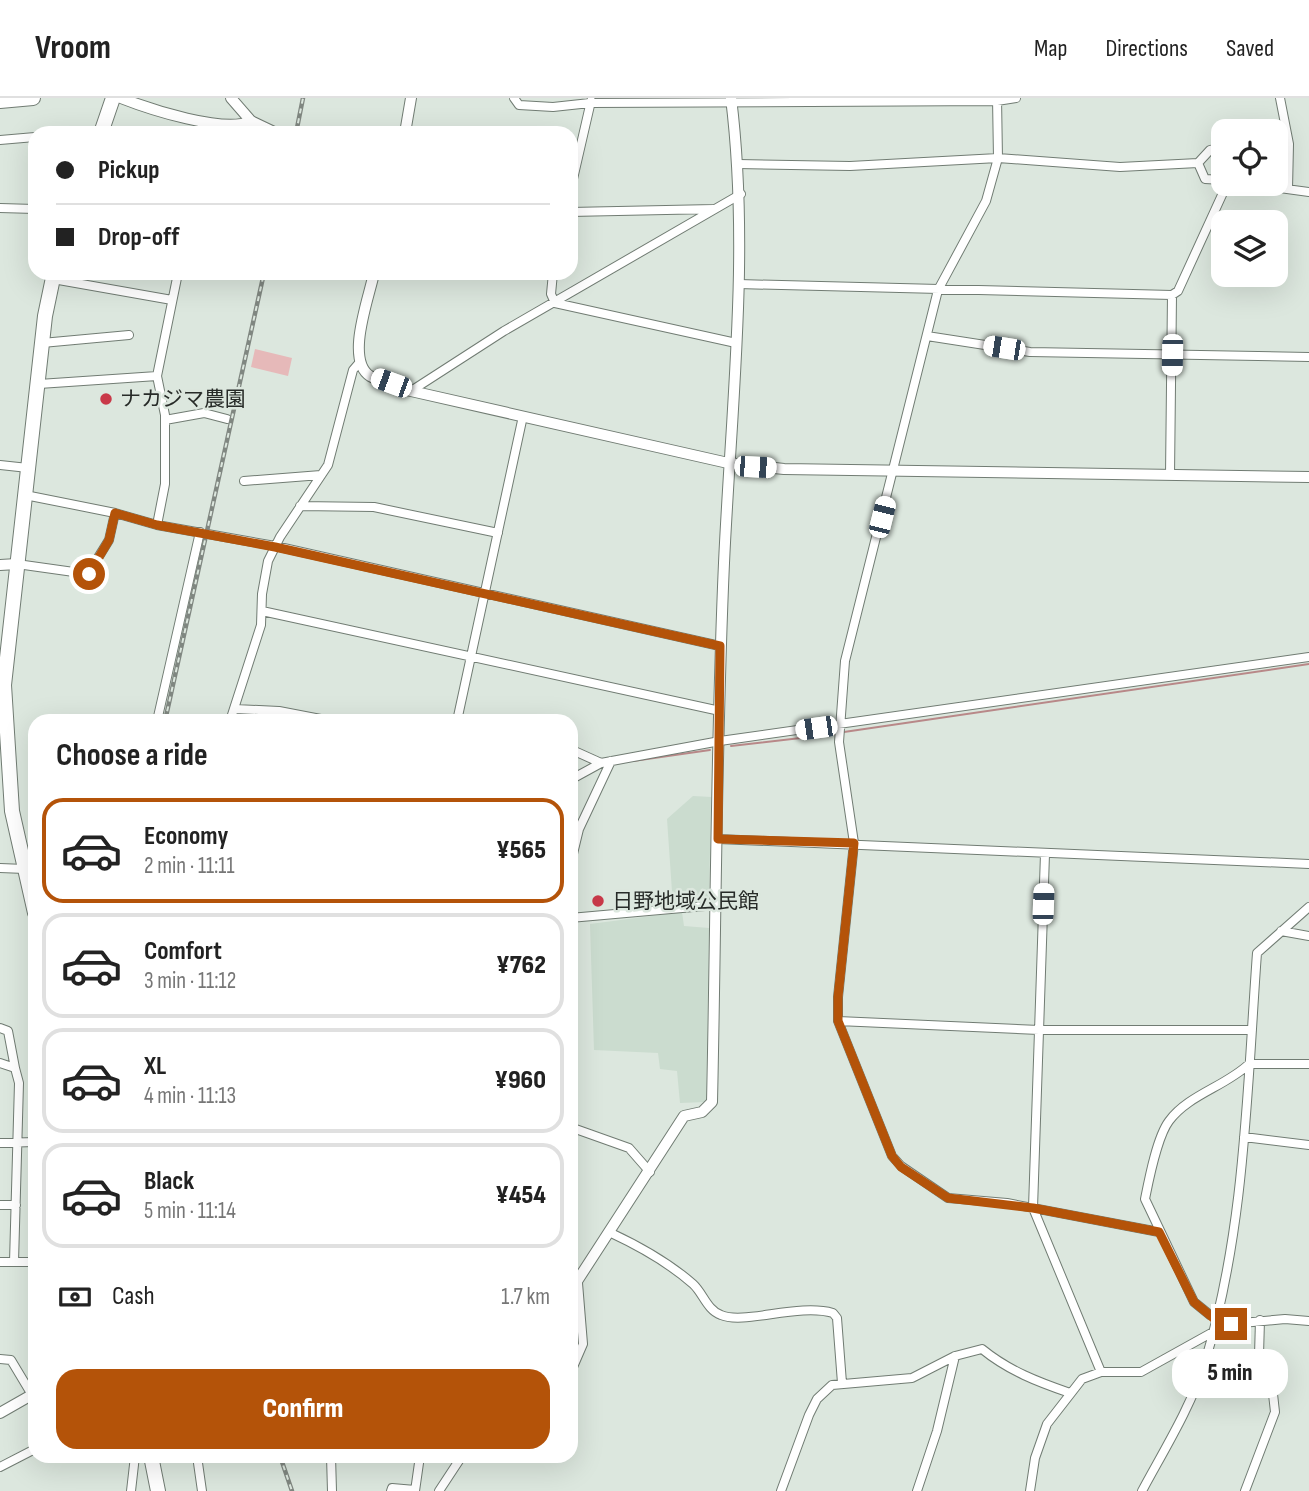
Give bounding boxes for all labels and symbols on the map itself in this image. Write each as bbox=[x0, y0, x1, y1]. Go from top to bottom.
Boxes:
car bbox=[982, 334, 1027, 362]
car bbox=[1162, 334, 1183, 376]
car bbox=[368, 366, 415, 400]
place label: ナカジマ農園 bbox=[120, 387, 246, 412]
marker: ナカジマ農園 bbox=[98, 391, 114, 407]
car bbox=[734, 455, 777, 479]
car bbox=[867, 494, 898, 540]
route start bbox=[73, 558, 105, 590]
car bbox=[794, 715, 839, 741]
car bbox=[1032, 883, 1055, 925]
place label: 日野地域公民館 bbox=[612, 889, 759, 914]
marker: 日野地域公民館 bbox=[590, 893, 606, 909]
route end bbox=[1215, 1308, 1247, 1340]
callout: 5 min bbox=[1173, 1348, 1289, 1398]

